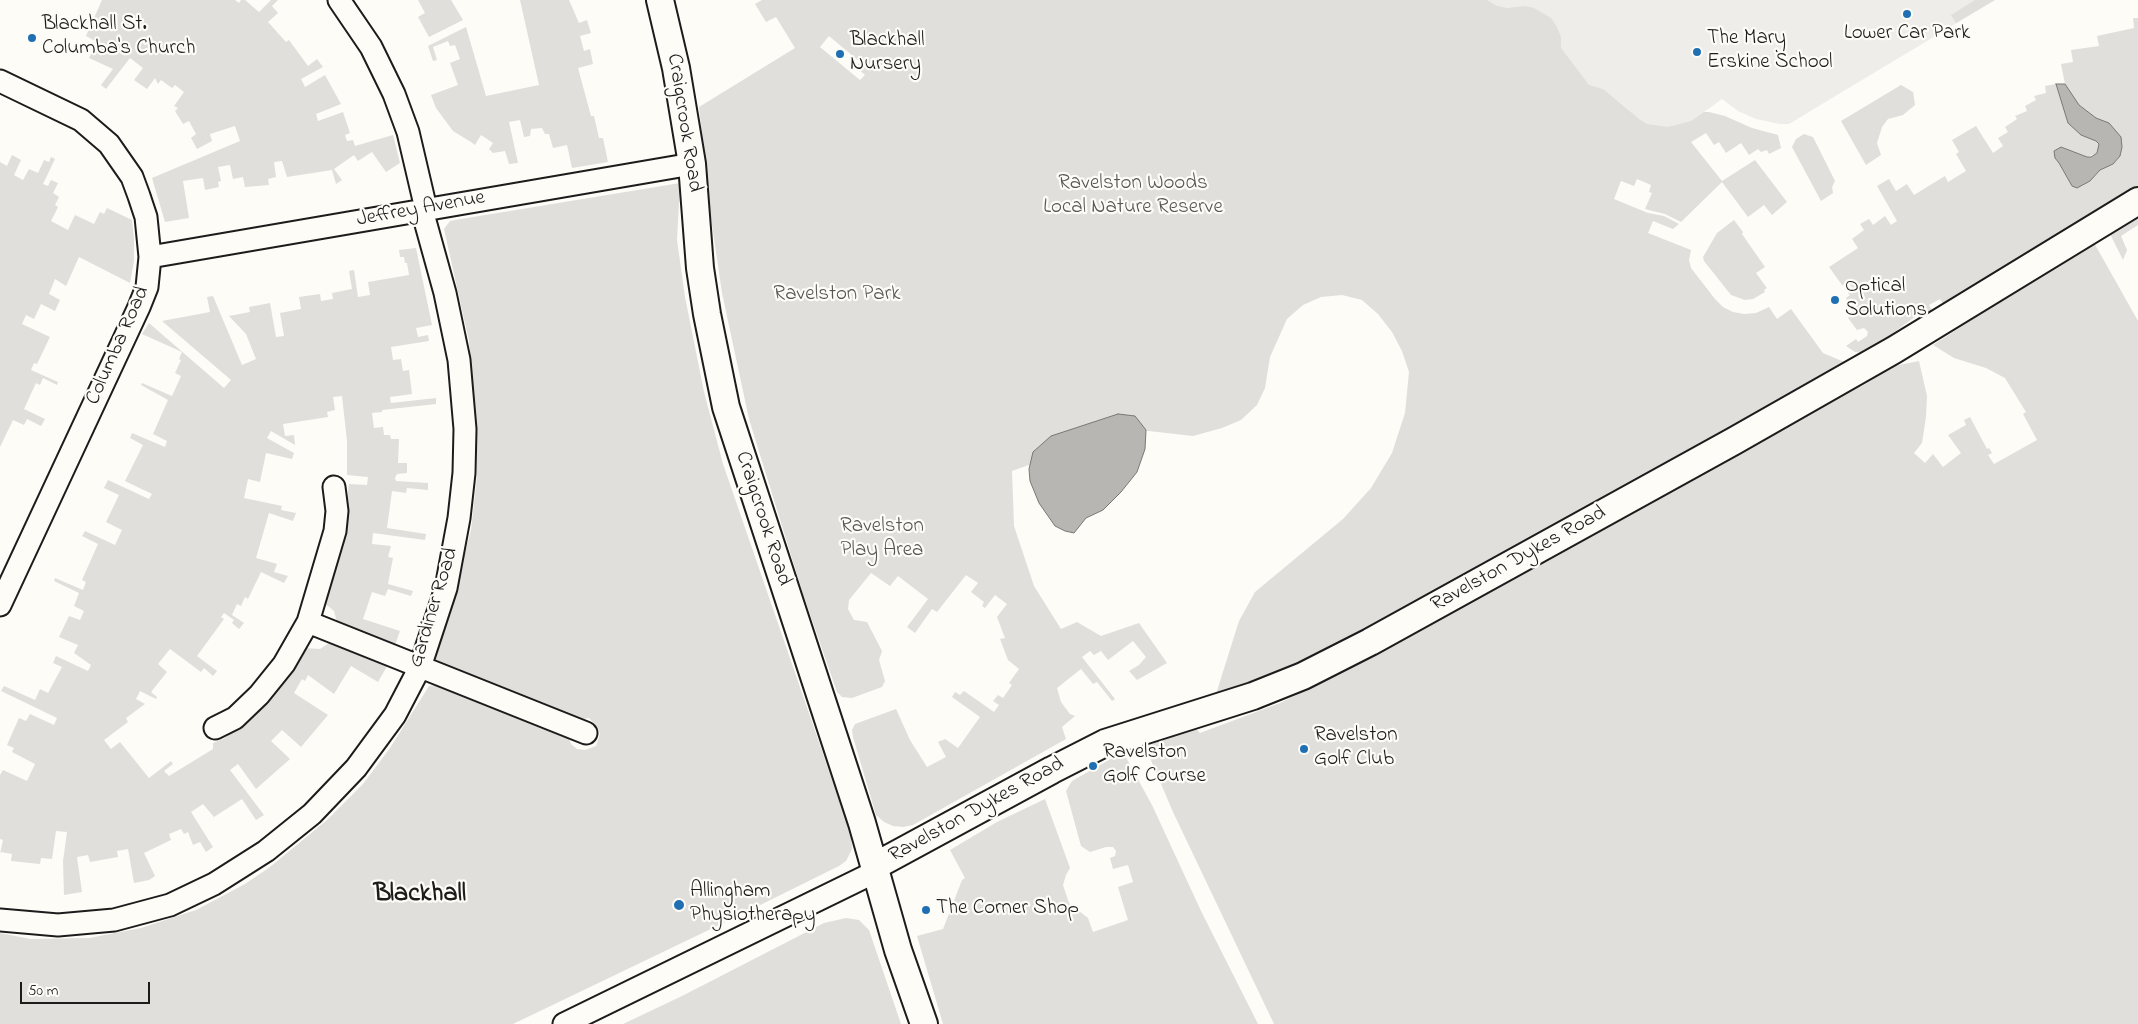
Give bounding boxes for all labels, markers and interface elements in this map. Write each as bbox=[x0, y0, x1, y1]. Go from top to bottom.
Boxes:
marker: Lower Car Park bbox=[1901, 8, 1913, 20]
place label: Blackhall St. Columba's Church bbox=[42, 13, 195, 63]
place label: Lower Car Park bbox=[1844, 22, 1970, 48]
place label: The Mary Erskine School bbox=[1707, 27, 1832, 77]
place label: Blackhall Nursery bbox=[850, 29, 925, 79]
marker: Blackhall St. Columba's Church bbox=[26, 32, 38, 44]
marker: The Mary Erskine School bbox=[1691, 46, 1703, 58]
marker: Blackhall Nursery bbox=[834, 48, 846, 60]
street label: Craigcrook Road bbox=[660, 52, 706, 194]
park label: Ravelston Woods Local Nature Reserve bbox=[1043, 172, 1223, 222]
street label: Jeffrey Avenue bbox=[355, 186, 487, 234]
place label: Optical Solutions bbox=[1845, 275, 1927, 325]
street label: Columba Road bbox=[82, 283, 156, 409]
park label: Ravelston Park bbox=[774, 283, 900, 309]
marker: Optical Solutions bbox=[1829, 294, 1841, 306]
street label: Craigcrook Road bbox=[728, 449, 796, 589]
street label: Ravelston Dykes Road bbox=[1427, 501, 1611, 619]
park label: Ravelston Play Area bbox=[840, 515, 924, 565]
street label: Gardiner Road bbox=[405, 545, 465, 671]
place label: Ravelston Golf Club bbox=[1314, 724, 1398, 774]
place label: Ravelston Golf Course bbox=[1103, 741, 1206, 791]
marker: Ravelston Golf Club bbox=[1298, 743, 1310, 755]
street label: Ravelston Dykes Road bbox=[885, 752, 1069, 870]
marker: Ravelston Golf Course bbox=[1087, 760, 1099, 772]
district label: Blackhall bbox=[374, 880, 466, 912]
place label: Allingham Physiotherapy bbox=[690, 880, 815, 930]
place label: The Corner Shop bbox=[936, 897, 1079, 923]
marker: Allingham Physiotherapy bbox=[672, 898, 686, 912]
marker: The Corner Shop bbox=[920, 904, 932, 916]
scale bar bbox=[22, 972, 152, 1004]
text: 50 m bbox=[28, 980, 58, 1002]

